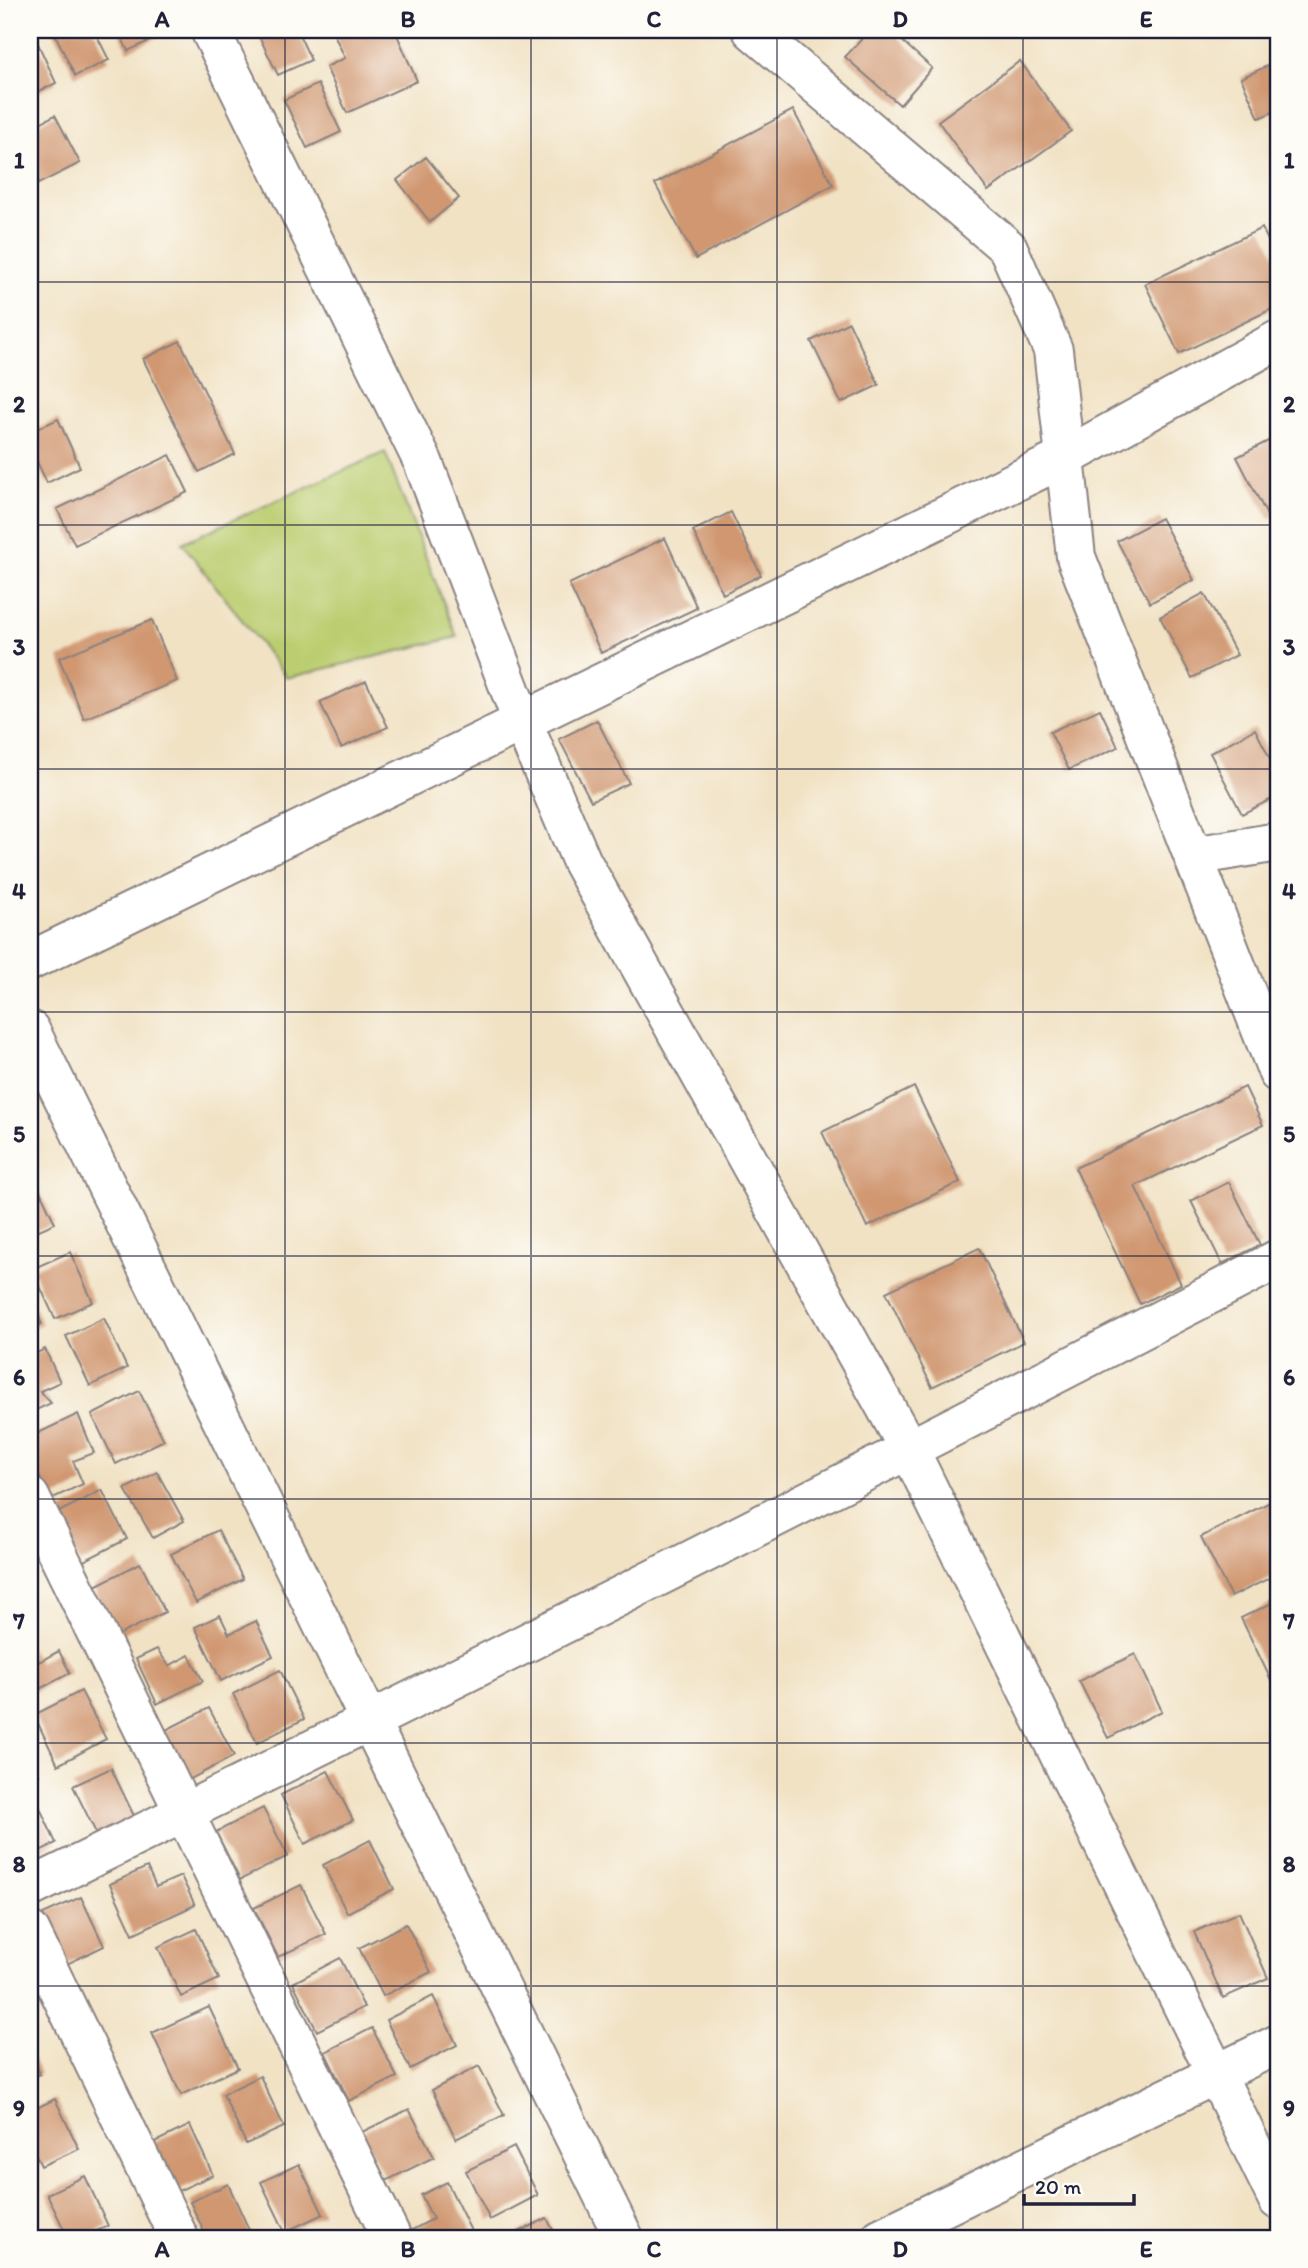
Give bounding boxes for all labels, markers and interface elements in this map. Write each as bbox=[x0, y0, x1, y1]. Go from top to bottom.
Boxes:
text: A bbox=[154, 5, 170, 33]
text: B bbox=[401, 5, 416, 33]
text: C bbox=[647, 5, 662, 33]
text: D bbox=[892, 5, 908, 33]
text: E bbox=[1140, 5, 1153, 33]
text: 1 bbox=[14, 146, 25, 174]
text: 1 bbox=[1284, 146, 1295, 174]
text: 2 bbox=[13, 390, 26, 418]
text: 2 bbox=[1283, 390, 1296, 418]
text: 3 bbox=[13, 633, 26, 661]
text: 3 bbox=[1283, 633, 1296, 661]
text: 4 bbox=[12, 877, 26, 905]
text: 4 bbox=[1282, 877, 1296, 905]
text: 5 bbox=[13, 1120, 25, 1148]
text: 5 bbox=[1283, 1120, 1295, 1148]
text: 6 bbox=[13, 1363, 25, 1391]
text: 6 bbox=[1283, 1363, 1295, 1391]
text: 7 bbox=[12, 1607, 25, 1635]
text: 7 bbox=[1282, 1607, 1295, 1635]
text: 8 bbox=[13, 1850, 26, 1878]
text: 8 bbox=[1283, 1850, 1296, 1878]
text: 9 bbox=[13, 2094, 25, 2122]
text: 9 bbox=[1283, 2094, 1295, 2122]
scale bar bbox=[1024, 2163, 1135, 2207]
text: 20 m bbox=[1035, 2174, 1082, 2199]
text: A bbox=[154, 2235, 170, 2263]
text: B bbox=[401, 2235, 416, 2263]
text: C bbox=[647, 2235, 662, 2263]
text: D bbox=[892, 2235, 908, 2263]
text: E bbox=[1140, 2235, 1153, 2263]

